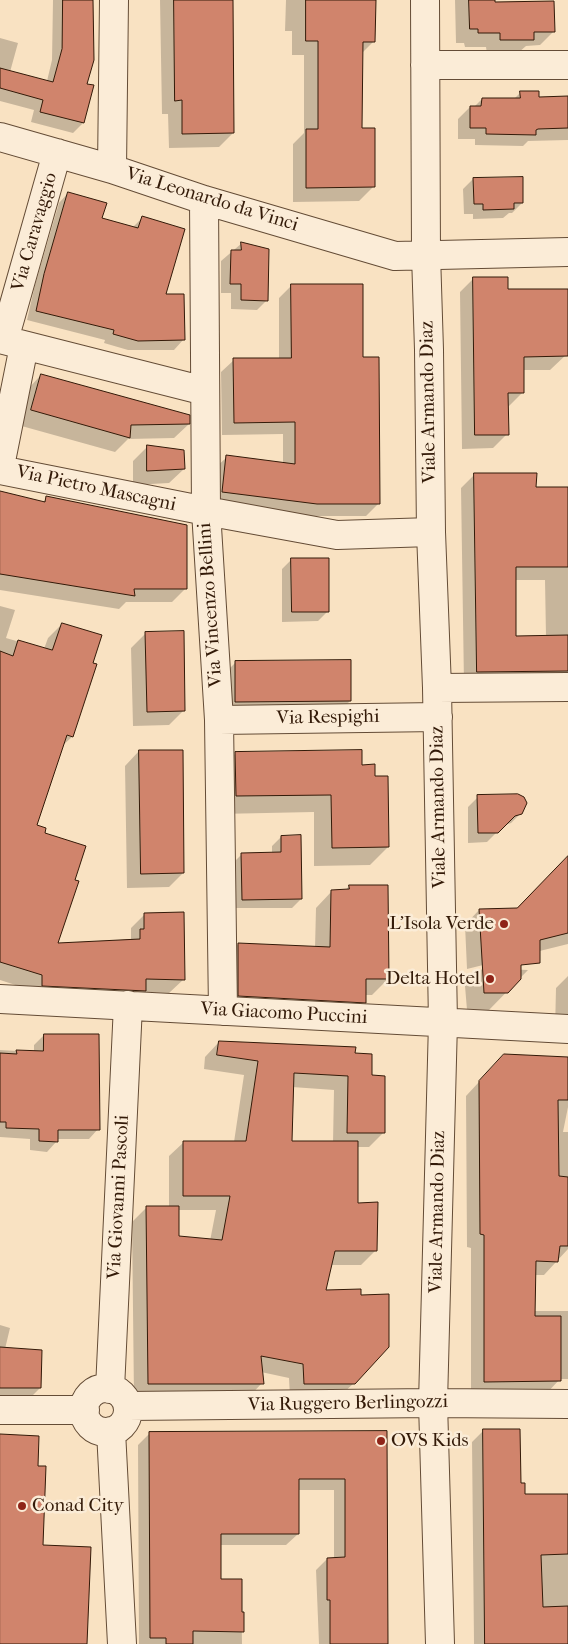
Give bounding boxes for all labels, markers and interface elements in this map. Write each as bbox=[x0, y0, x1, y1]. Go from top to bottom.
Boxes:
street label: Via Leonardo da Vinci bbox=[123, 163, 301, 237]
street label: Via Caravaggio bbox=[7, 170, 63, 294]
street label: Viale Armando Diaz bbox=[416, 321, 442, 483]
street label: Via Pietro Mascagni bbox=[14, 461, 178, 517]
street label: Via Vincenzo Bellini bbox=[194, 522, 228, 688]
street label: Via Respighi bbox=[276, 706, 380, 730]
street label: Viale Armando Diaz bbox=[426, 726, 452, 888]
place label: L'Isola Verde bbox=[389, 913, 494, 935]
marker: L'Isola Verde bbox=[498, 918, 510, 930]
place label: Delta Hotel bbox=[386, 968, 480, 990]
marker: Delta Hotel bbox=[484, 973, 496, 985]
street label: Via Giacomo Puccini bbox=[200, 998, 368, 1030]
street label: Via Giovanni Pascoli bbox=[103, 1114, 135, 1280]
street label: Viale Armando Diaz bbox=[425, 1131, 451, 1293]
street label: Via Ruggero Berlingozzi bbox=[248, 1391, 448, 1417]
place label: OVS Kids bbox=[391, 1430, 469, 1452]
marker: OVS Kids bbox=[375, 1435, 387, 1447]
place label: Conad City bbox=[32, 1495, 124, 1517]
marker: Conad City bbox=[16, 1500, 28, 1512]

